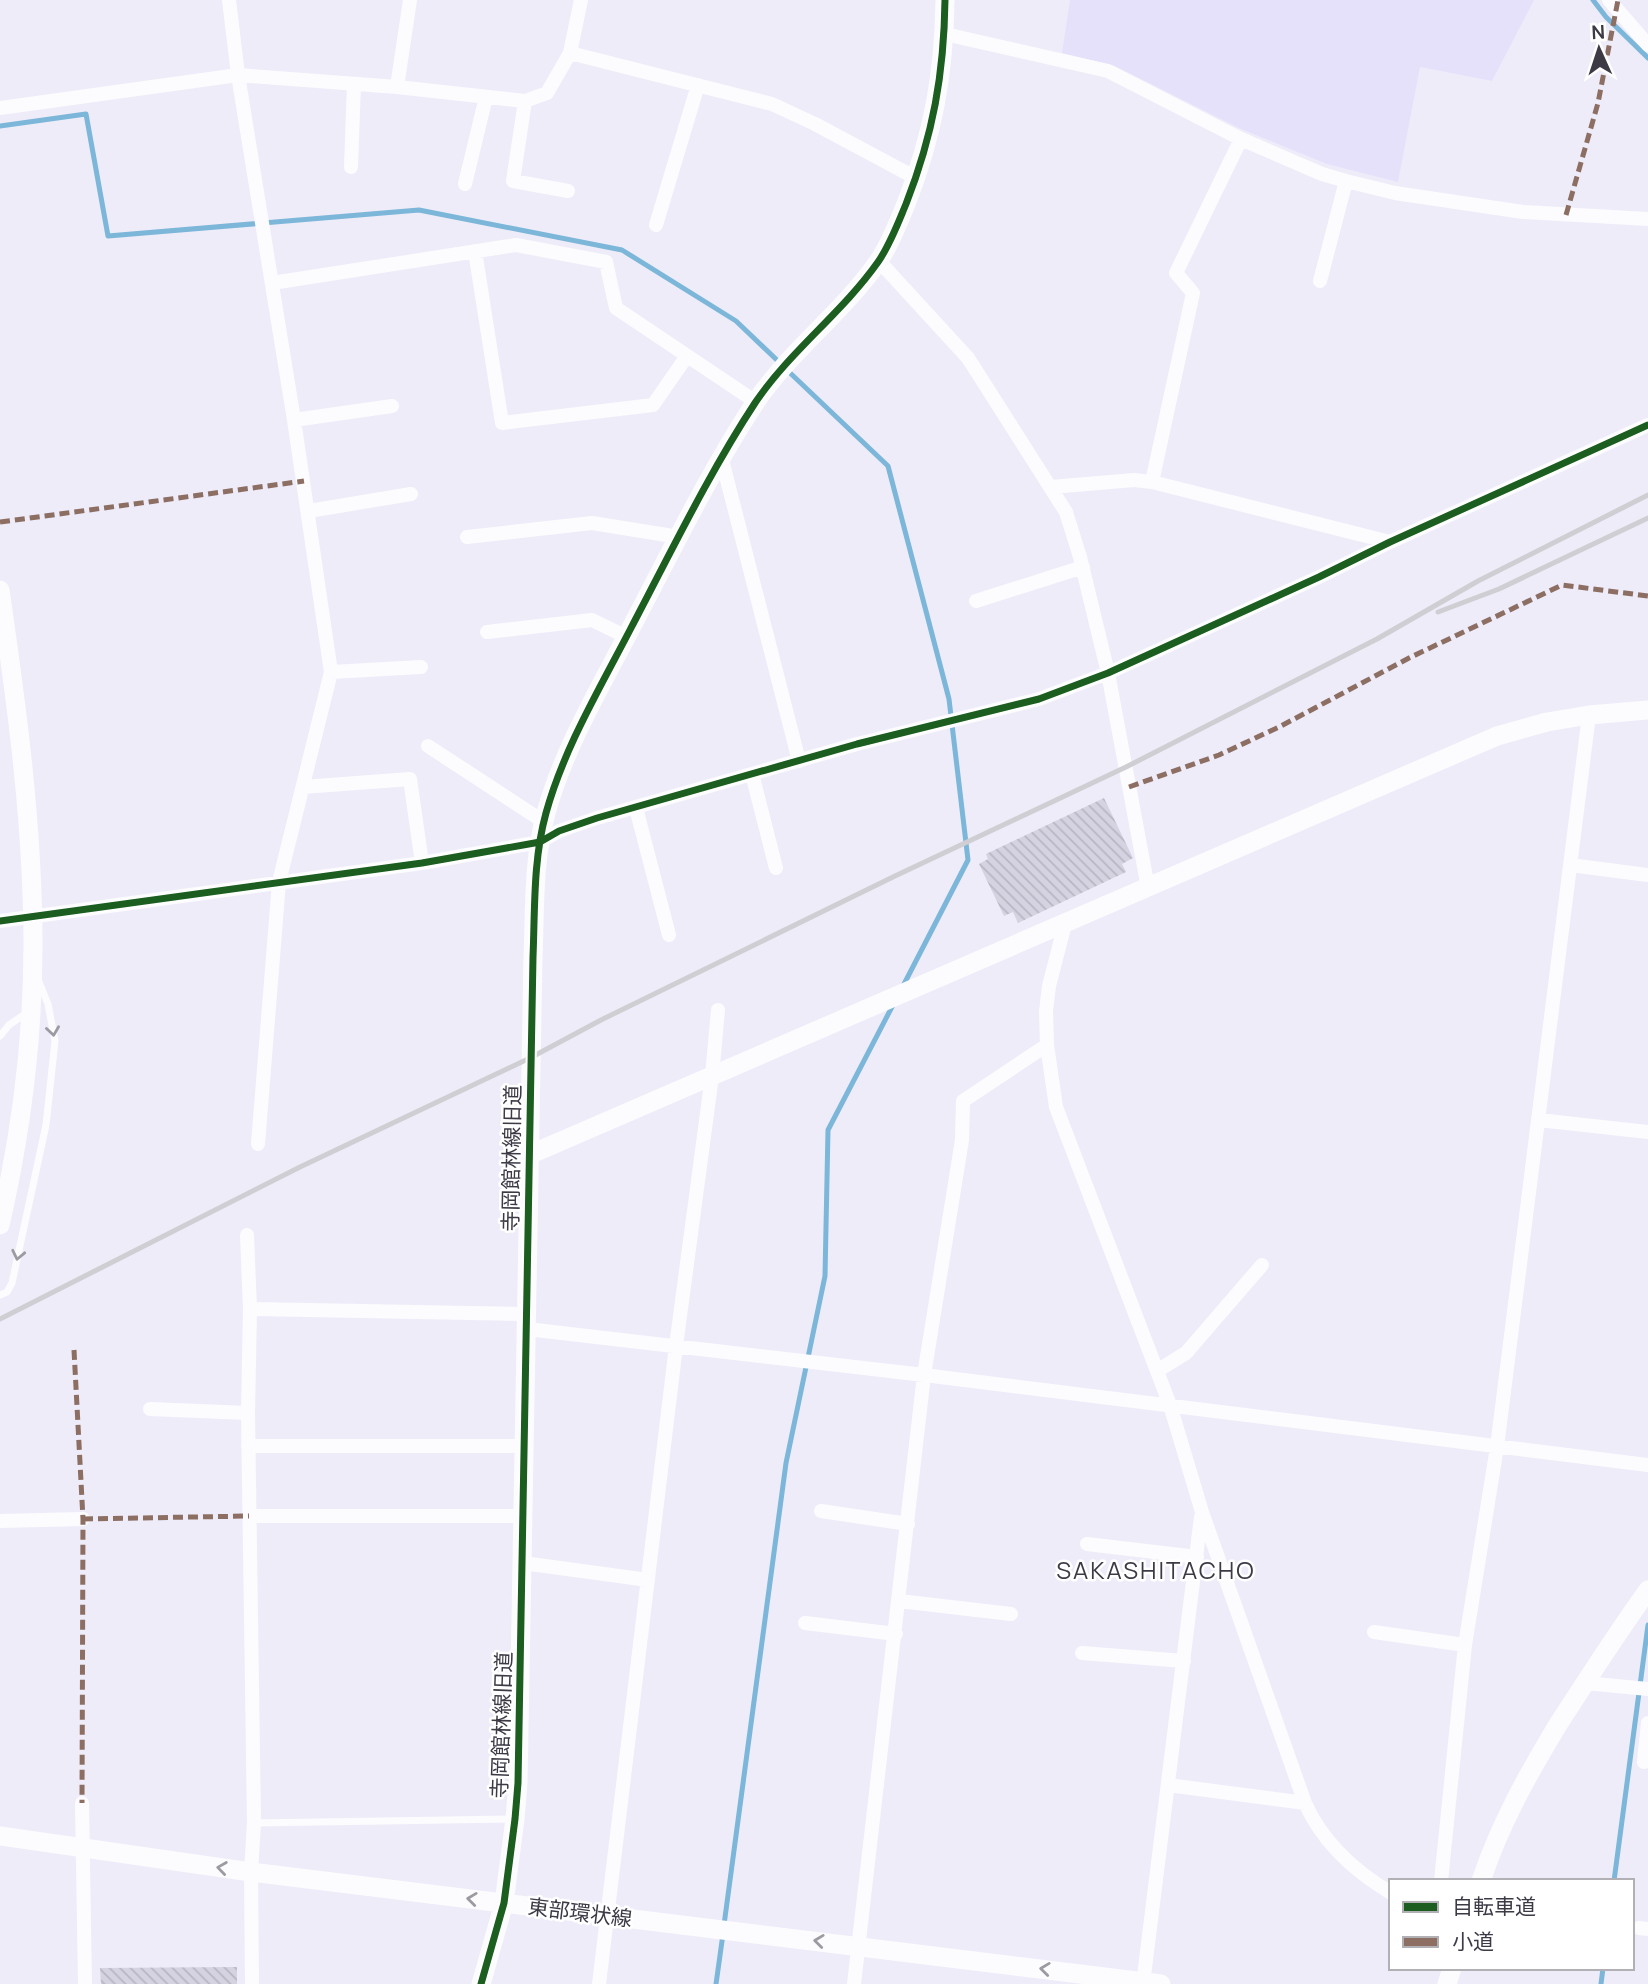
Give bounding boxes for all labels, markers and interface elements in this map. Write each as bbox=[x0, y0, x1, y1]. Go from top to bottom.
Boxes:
north arrow bbox=[1564, 14, 1634, 84]
text: N bbox=[1591, 19, 1606, 45]
one-way arrow bbox=[45, 1025, 60, 1037]
street label: 寺岡館林線旧道 bbox=[496, 1084, 526, 1232]
one-way arrow bbox=[12, 1249, 26, 1261]
district label: SAKASHITACHO bbox=[1056, 1553, 1256, 1586]
street label: 寺岡館林線旧道 bbox=[484, 1651, 518, 1799]
one-way arrow bbox=[216, 1861, 228, 1876]
legend bbox=[1389, 1879, 1634, 1970]
one-way arrow bbox=[466, 1892, 478, 1907]
street label: 東部環状線 bbox=[526, 1892, 634, 1932]
text: 自転車道 bbox=[1452, 1892, 1536, 1920]
text: 小道 bbox=[1452, 1927, 1494, 1955]
one-way arrow bbox=[814, 1933, 825, 1948]
one-way arrow bbox=[1039, 1962, 1051, 1977]

